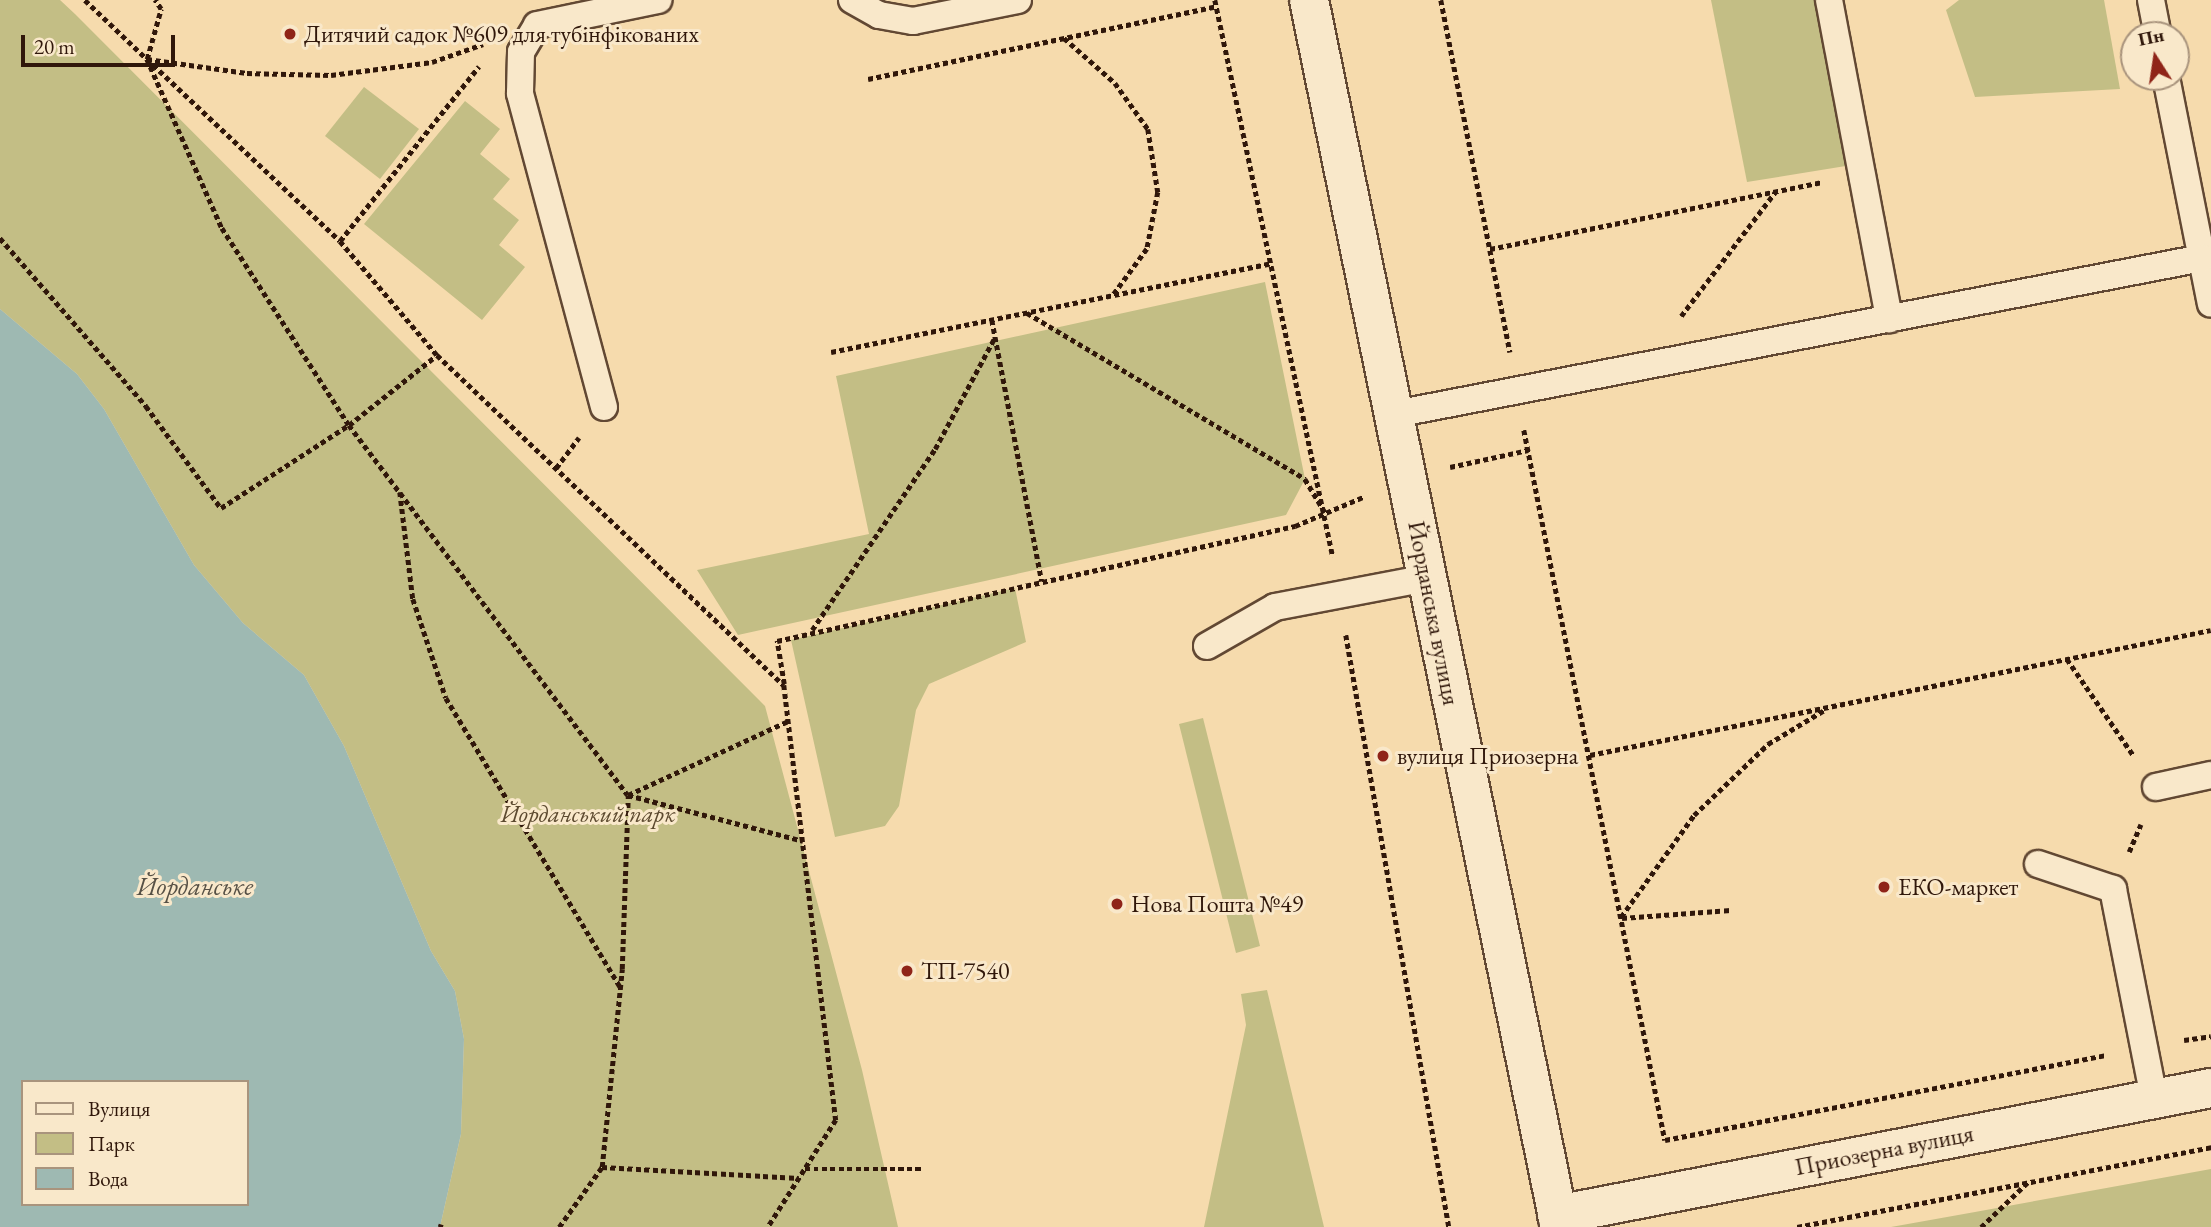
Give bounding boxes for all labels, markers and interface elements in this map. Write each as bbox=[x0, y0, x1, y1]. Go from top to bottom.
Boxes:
place label: Дитячий садок №609 для тубінфікованих bbox=[304, 20, 699, 48]
scale bar bbox=[24, 21, 178, 65]
north arrow bbox=[2120, 21, 2190, 91]
text: Пн bbox=[2136, 22, 2166, 52]
marker: Дитячий садок №609 для тубінфікованих bbox=[282, 26, 298, 42]
text: 20 m bbox=[34, 33, 75, 60]
street label: Йорданська вулиця bbox=[1402, 518, 1466, 708]
place label: вулиця Приозерна bbox=[1397, 742, 1578, 770]
marker: вулиця Приозерна bbox=[1375, 748, 1391, 764]
park label: Йорданський парк bbox=[501, 800, 675, 828]
water label: Йорданське bbox=[137, 871, 253, 903]
place label: ЕКО-маркет bbox=[1898, 873, 2018, 901]
marker: ЕКО-маркет bbox=[1876, 879, 1892, 895]
place label: Нова Пошта №49 bbox=[1131, 890, 1303, 918]
marker: Нова Пошта №49 bbox=[1109, 896, 1125, 912]
place label: ТП-7540 bbox=[921, 957, 1010, 985]
marker: ТП-7540 bbox=[899, 963, 915, 979]
legend bbox=[21, 1080, 248, 1206]
text: Вулиця bbox=[88, 1095, 150, 1122]
street label: Приозерна вулиця bbox=[1792, 1119, 1976, 1181]
text: Парк bbox=[88, 1130, 135, 1157]
text: Вода bbox=[88, 1165, 128, 1192]

